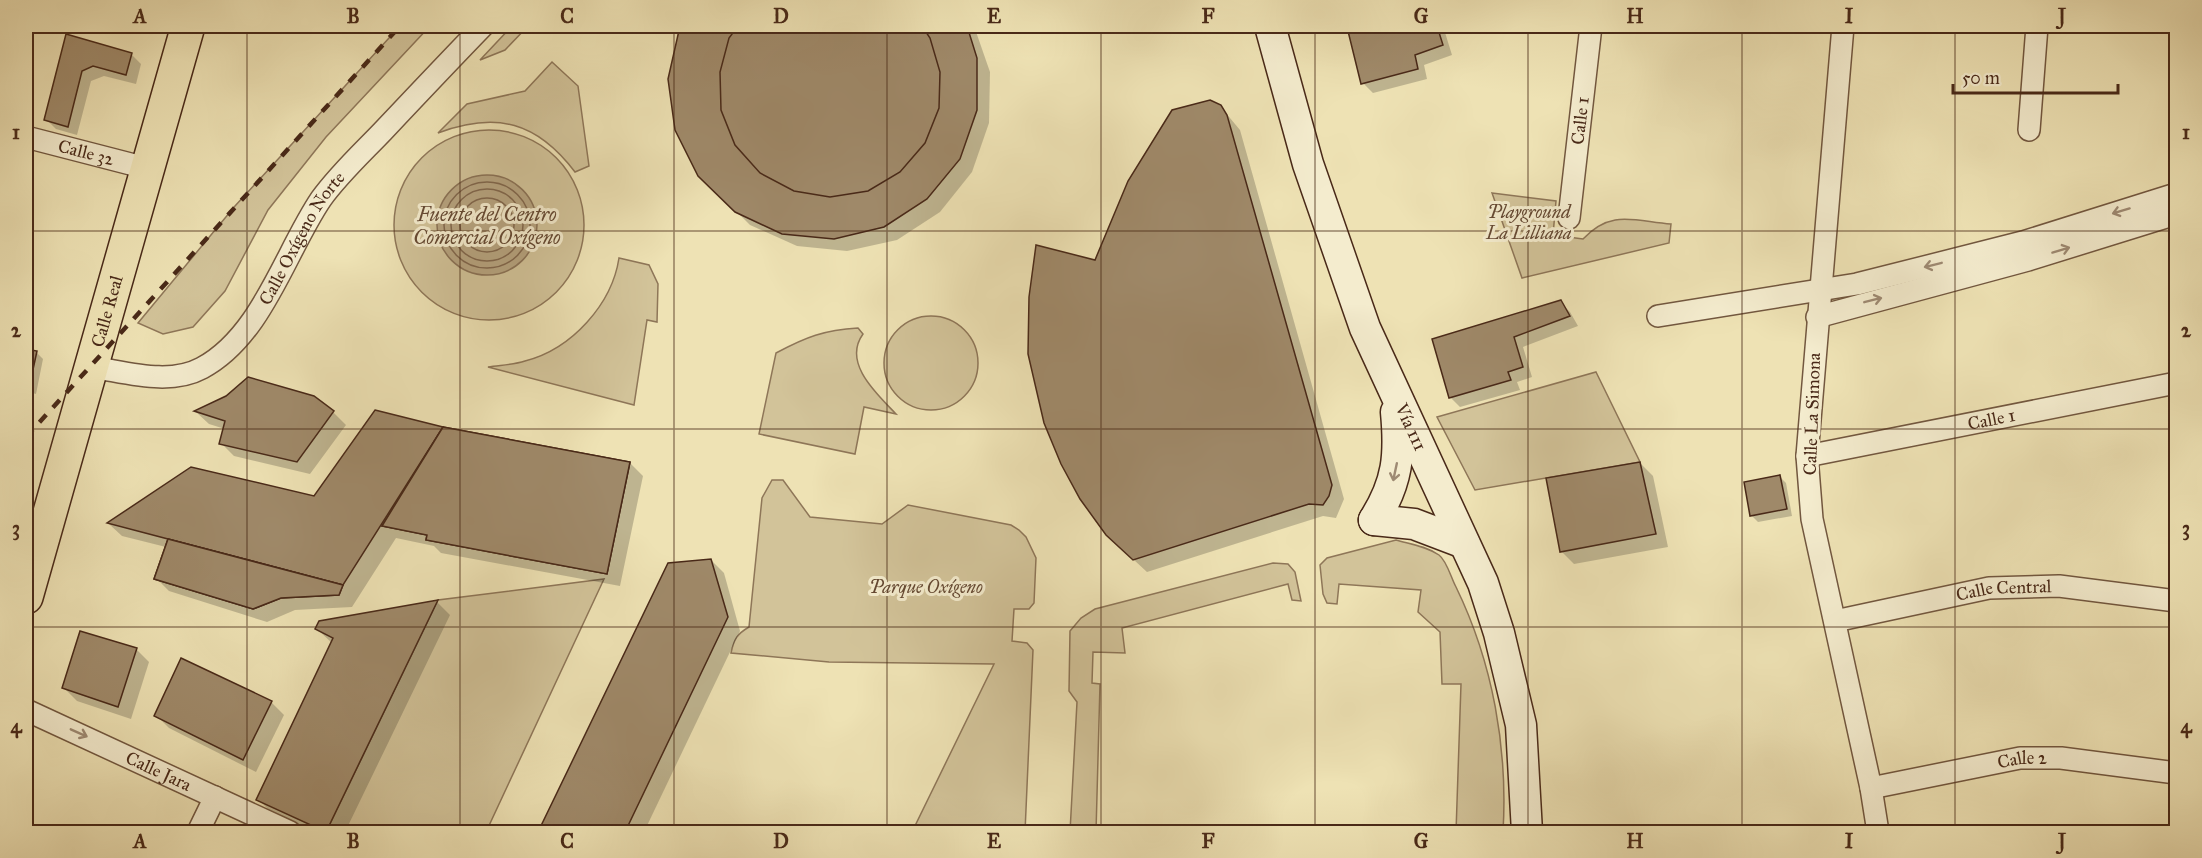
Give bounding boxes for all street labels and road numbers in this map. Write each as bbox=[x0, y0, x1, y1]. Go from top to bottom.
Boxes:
street label: Calle 1 bbox=[1566, 95, 1594, 146]
street label: Calle 32 bbox=[56, 135, 117, 170]
street label: Calle Oxígeno Norte bbox=[254, 167, 349, 309]
street label: Calle Real bbox=[86, 273, 128, 350]
street label: Calle La Simona bbox=[1799, 352, 1825, 476]
street label: Vía 111 bbox=[1390, 399, 1431, 454]
street label: Calle 1 bbox=[1966, 404, 2017, 435]
street label: Calle Central bbox=[1954, 575, 2052, 606]
street label: Calle Jara bbox=[122, 747, 195, 796]
street label: Calle 2 bbox=[1995, 747, 2047, 773]

